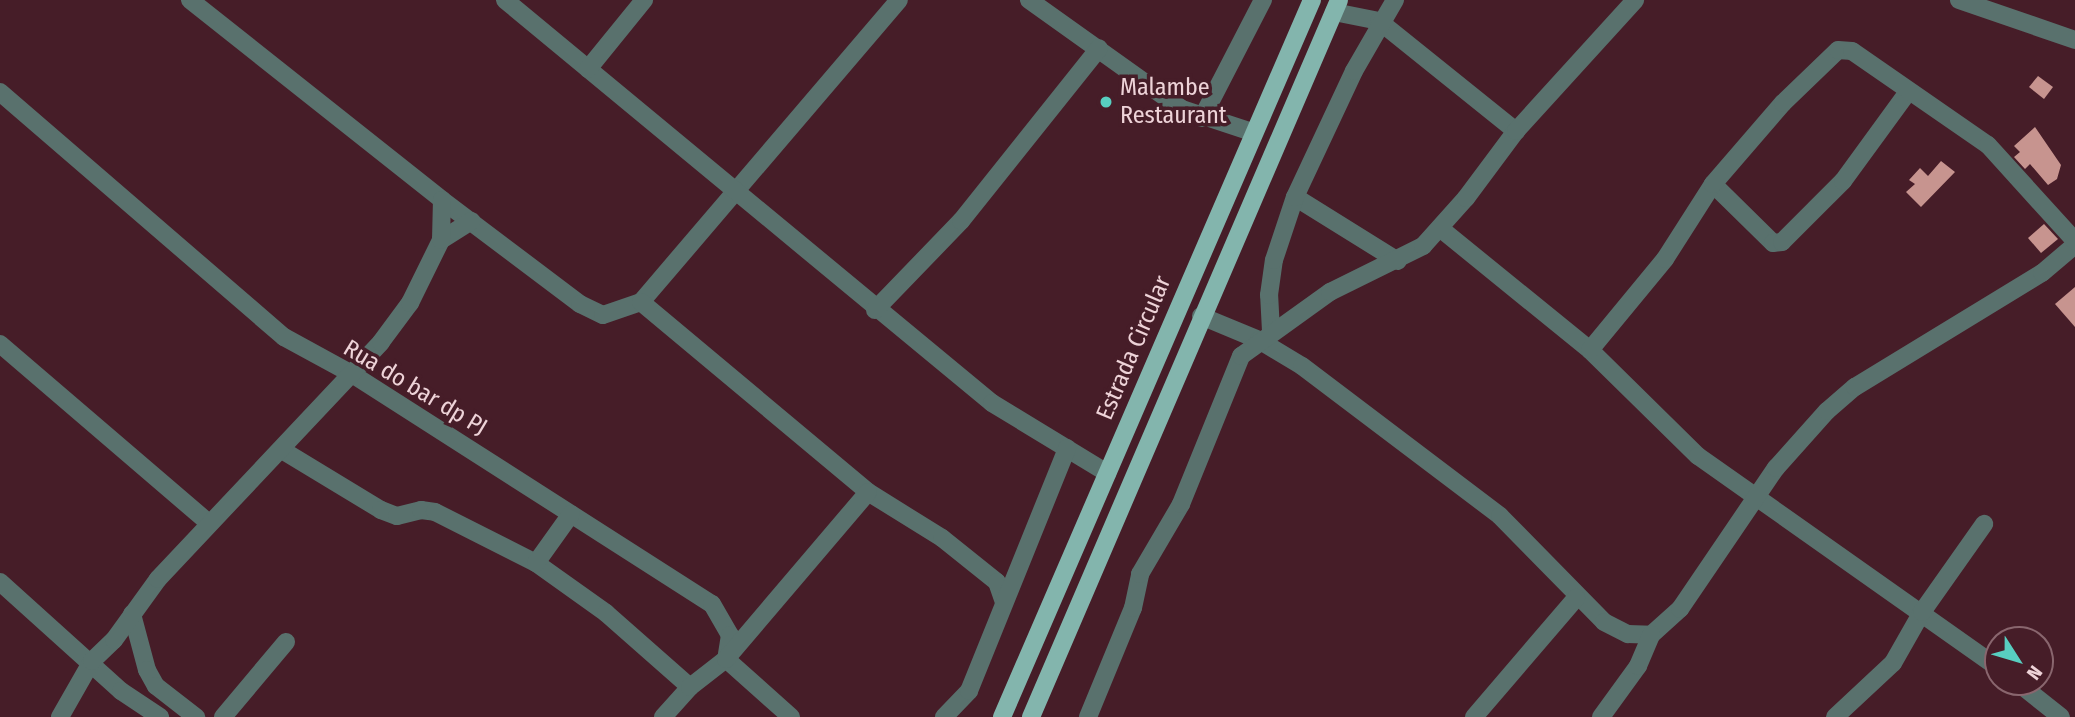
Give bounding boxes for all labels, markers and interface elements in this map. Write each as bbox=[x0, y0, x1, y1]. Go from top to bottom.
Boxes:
place label: Malambe Restaurant bbox=[1120, 74, 1227, 130]
marker: Malambe Restaurant bbox=[1098, 94, 1114, 110]
street label: Estrada Circular bbox=[1091, 272, 1177, 424]
street label: Rua do bar dp PJ bbox=[338, 334, 492, 442]
north arrow bbox=[1984, 626, 2054, 696]
text: N bbox=[2022, 661, 2047, 684]

